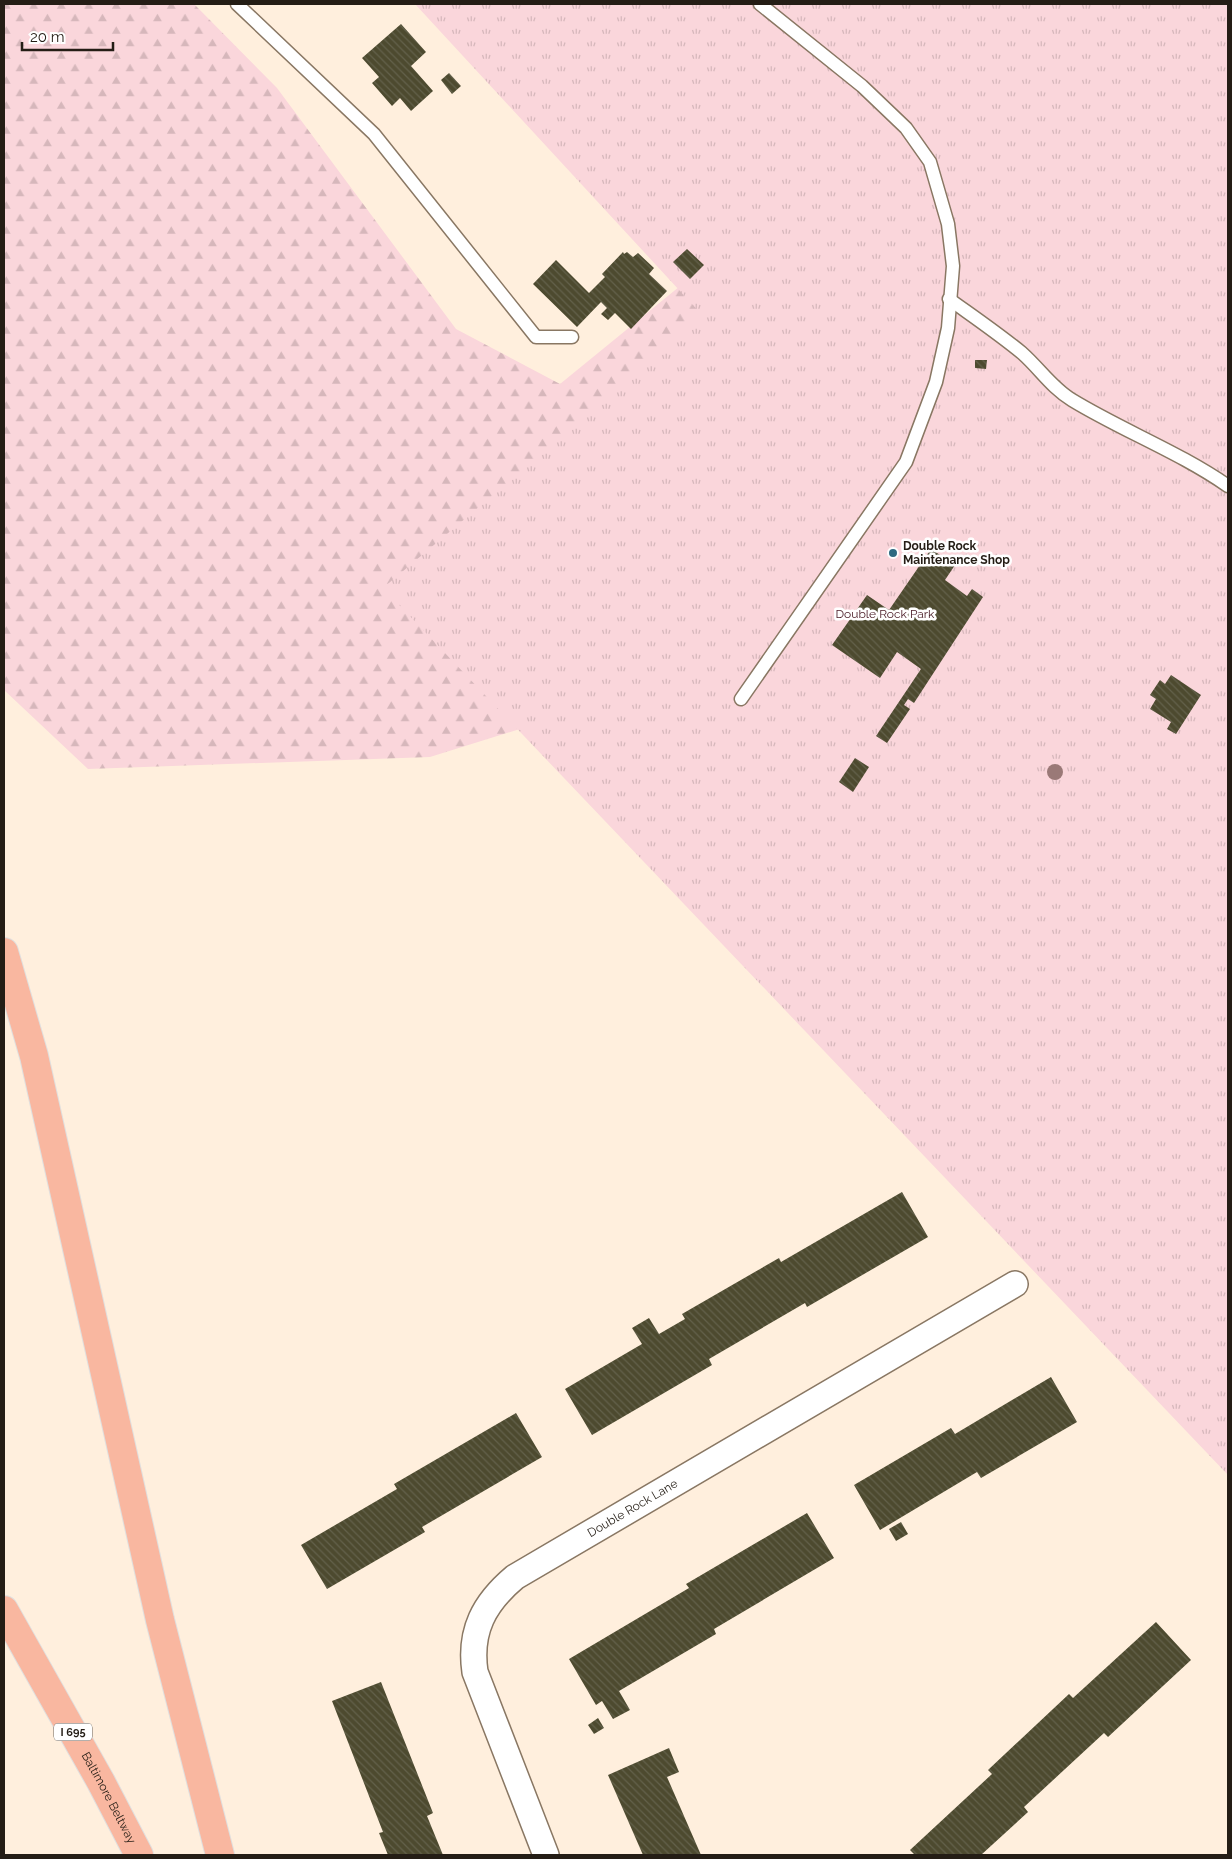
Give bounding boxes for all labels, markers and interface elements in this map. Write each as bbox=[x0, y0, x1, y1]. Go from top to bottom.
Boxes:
scale bar bbox=[22, 20, 114, 52]
text: 20 m bbox=[30, 28, 65, 46]
place label: Double Rock Maintenance Shop bbox=[903, 539, 1010, 567]
marker: Double Rock Maintenance Shop bbox=[887, 547, 899, 559]
park label: Double Rock Park bbox=[836, 607, 935, 621]
street label: Double Rock Lane bbox=[585, 1476, 680, 1540]
road number: I 695 bbox=[54, 1724, 92, 1740]
street label: Baltimore Beltway bbox=[79, 1750, 139, 1846]

